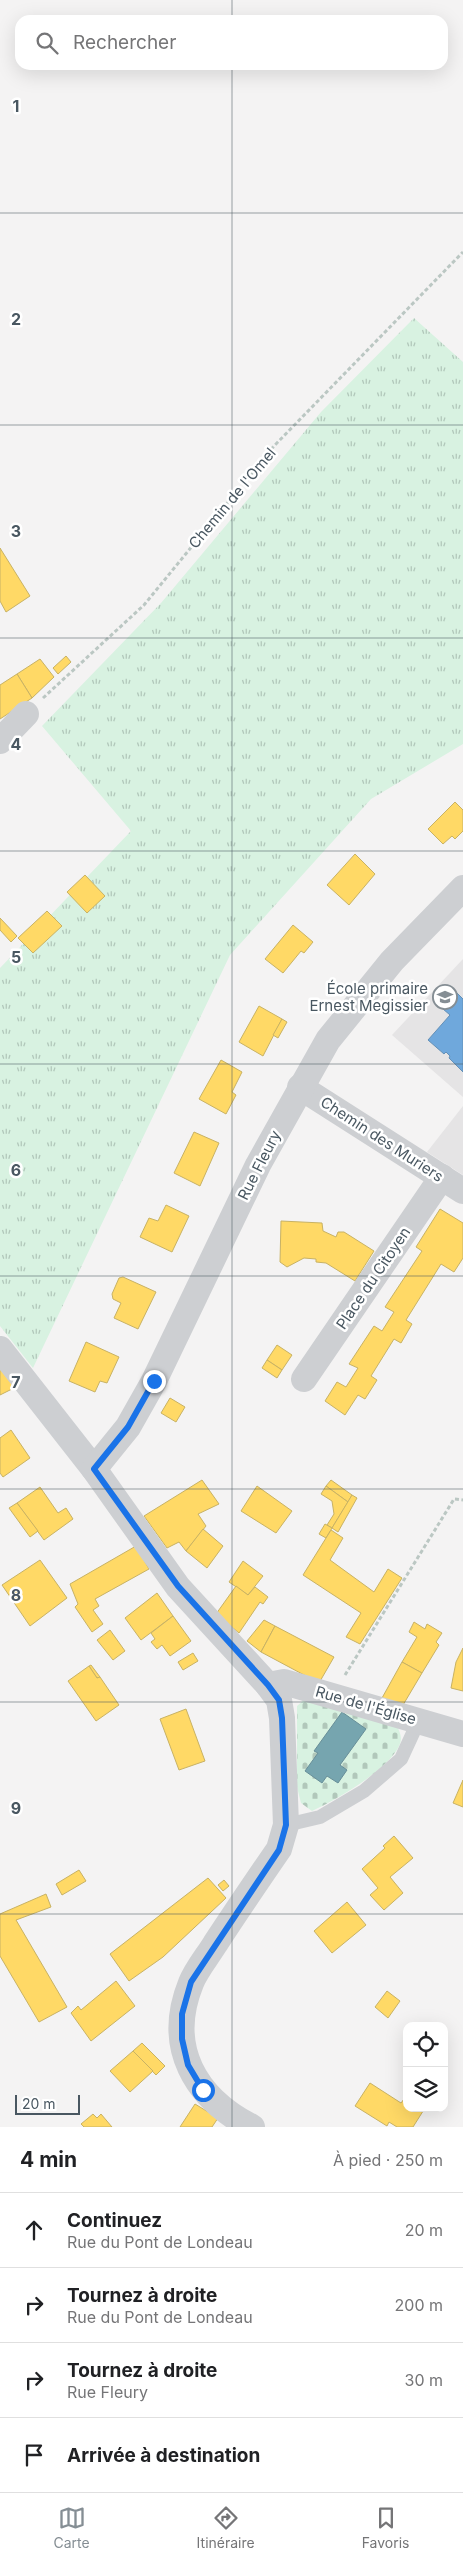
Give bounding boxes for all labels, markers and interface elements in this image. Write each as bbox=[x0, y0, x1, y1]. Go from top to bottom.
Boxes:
search box bbox=[15, 15, 448, 70]
icon: search bbox=[33, 29, 61, 57]
text: Rechercher bbox=[73, 31, 176, 54]
text: 1 bbox=[13, 96, 19, 116]
text: 2 bbox=[11, 309, 21, 329]
street label: Chemin de l'Omel bbox=[184, 444, 280, 552]
text: 3 bbox=[11, 521, 21, 541]
text: 4 bbox=[11, 734, 22, 754]
text: 5 bbox=[11, 947, 21, 967]
place label: École primaire Ernest Megissier bbox=[309, 979, 428, 1015]
school or university icon: École primaire Ernest Megissier bbox=[432, 984, 458, 1010]
street label: Chemin des Muriers bbox=[317, 1092, 447, 1186]
street label: Rue Fleury bbox=[233, 1126, 285, 1203]
text: 6 bbox=[11, 1160, 21, 1180]
street label: Place du Citoyen bbox=[332, 1223, 414, 1333]
route end bbox=[143, 1370, 166, 1393]
text: 7 bbox=[11, 1372, 21, 1392]
text: 8 bbox=[11, 1585, 21, 1605]
street label: Rue de l'Église bbox=[313, 1682, 419, 1728]
text: 9 bbox=[11, 1798, 21, 1818]
map controls bbox=[403, 2022, 448, 2112]
button: locate bbox=[403, 2022, 448, 2067]
button: layers bbox=[403, 2067, 448, 2112]
route start bbox=[192, 2079, 215, 2102]
scale bar bbox=[15, 2092, 80, 2115]
text: 20 m bbox=[22, 2095, 56, 2112]
text: 4 min bbox=[20, 2147, 77, 2172]
text: À pied · 250 m bbox=[333, 2150, 443, 2170]
text: Continuez bbox=[67, 2209, 162, 2232]
icon: ahead bbox=[20, 2216, 48, 2244]
text: 20 m bbox=[405, 2220, 443, 2240]
text: Rue du Pont de Londeau bbox=[67, 2232, 253, 2252]
text: Tournez à droite bbox=[67, 2284, 217, 2307]
icon: right bbox=[20, 2291, 48, 2319]
text: 200 m bbox=[395, 2295, 443, 2315]
text: Rue du Pont de Londeau bbox=[67, 2307, 253, 2327]
text: Tournez à droite bbox=[67, 2359, 217, 2382]
icon: right bbox=[20, 2366, 48, 2394]
text: 30 m bbox=[405, 2370, 443, 2390]
text: Rue Fleury bbox=[67, 2382, 148, 2402]
icon: arrive bbox=[20, 2441, 48, 2469]
text: Arrivée à destination bbox=[67, 2444, 260, 2467]
tab: Carte bbox=[53, 2504, 90, 2551]
tab: Itinéraire bbox=[197, 2504, 255, 2551]
tab: Favoris bbox=[362, 2504, 410, 2551]

